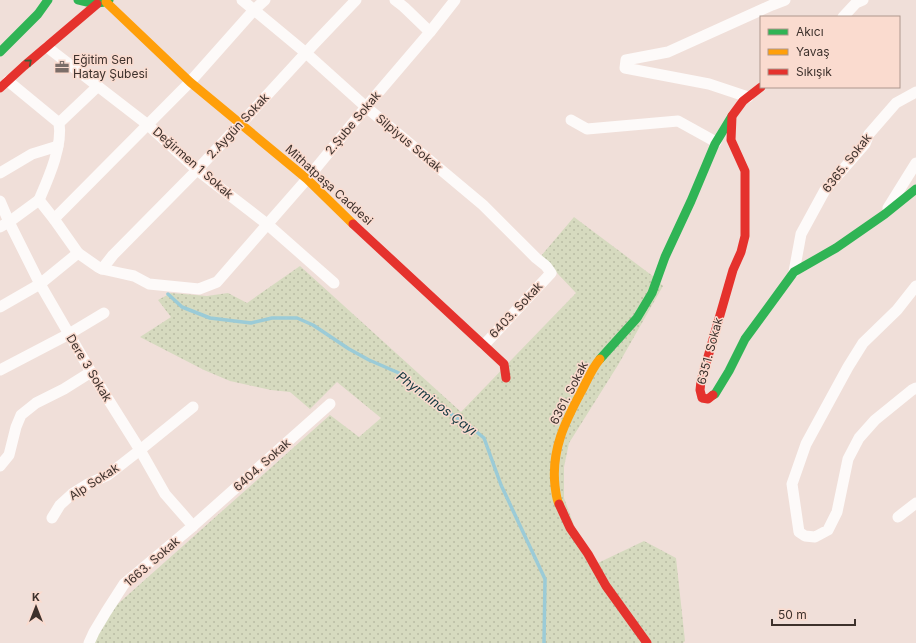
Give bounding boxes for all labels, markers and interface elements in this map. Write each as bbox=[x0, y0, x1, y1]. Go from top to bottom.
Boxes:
legend bbox=[760, 16, 900, 88]
text: Akıcı bbox=[796, 24, 824, 39]
text: Yavaş bbox=[796, 44, 830, 59]
place label: Eğitim Sen Hatay Şubesi bbox=[73, 52, 148, 81]
office icon: Eğitim Sen Hatay Şubesi bbox=[54, 59, 70, 75]
one-way arrow bbox=[24, 60, 32, 67]
text: Sıkışık bbox=[796, 64, 832, 79]
street label: 2.Şube Sokak bbox=[322, 88, 384, 157]
street label: 2.Aygün Sokak bbox=[203, 89, 272, 162]
street label: Silpiyus Sokak bbox=[373, 110, 446, 175]
street label: Değirmen 1 Sokak bbox=[150, 124, 237, 202]
street label: 6365. Sokak bbox=[819, 130, 875, 195]
street label: Mithatpaşa Caddesi bbox=[283, 141, 376, 228]
street label: 6403. Sokak bbox=[486, 278, 546, 341]
street label: 6351. Sokak bbox=[693, 315, 726, 386]
street label: Dere 3 Sokak bbox=[63, 331, 116, 405]
street label: 6361. Sokak bbox=[546, 358, 591, 427]
water label: Phyrminos Çayı bbox=[394, 368, 480, 438]
street label: 6404. Sokak bbox=[230, 435, 294, 494]
street label: Alp Sokak bbox=[66, 460, 122, 503]
street label: 1663. Sokak bbox=[121, 533, 183, 590]
north arrow bbox=[16, 587, 56, 627]
text: K bbox=[32, 590, 40, 604]
scale bar bbox=[772, 601, 855, 627]
text: 50 m bbox=[778, 607, 807, 622]

